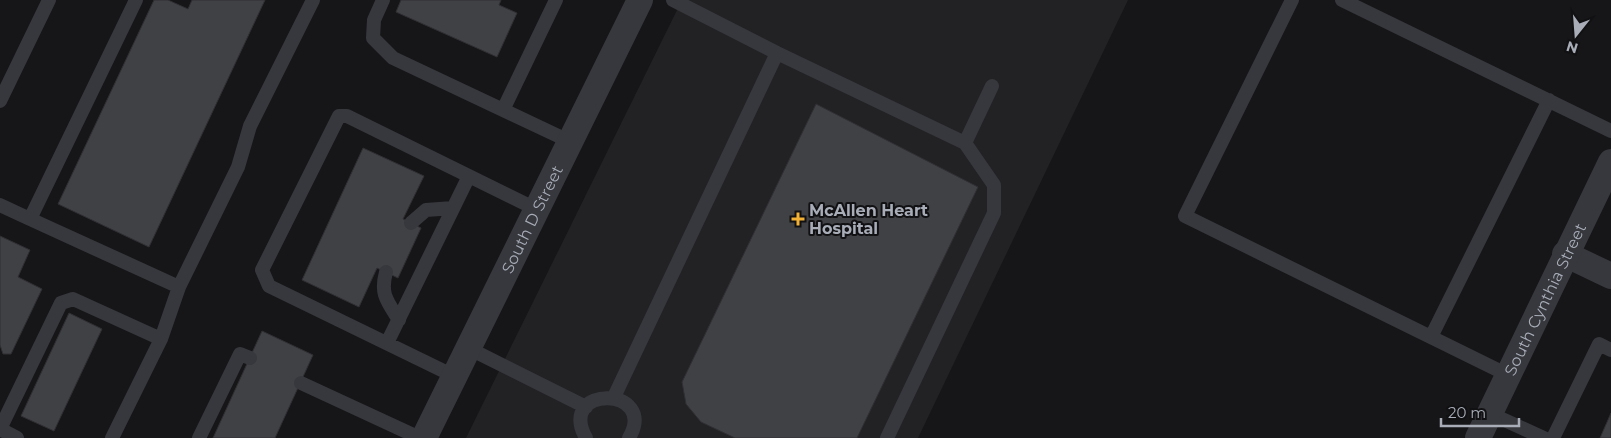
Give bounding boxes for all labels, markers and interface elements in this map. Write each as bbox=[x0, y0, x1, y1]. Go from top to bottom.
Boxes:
north arrow bbox=[1551, 10, 1601, 60]
text: N bbox=[1564, 37, 1580, 58]
street label: South D Street bbox=[498, 162, 567, 277]
place label: McAllen Heart Hospital bbox=[809, 201, 928, 238]
marker: McAllen Heart Hospital bbox=[791, 212, 805, 226]
street label: South Cynthia Street bbox=[1501, 220, 1590, 379]
scale bar bbox=[1441, 396, 1518, 428]
text: 20 m bbox=[1448, 403, 1486, 422]

